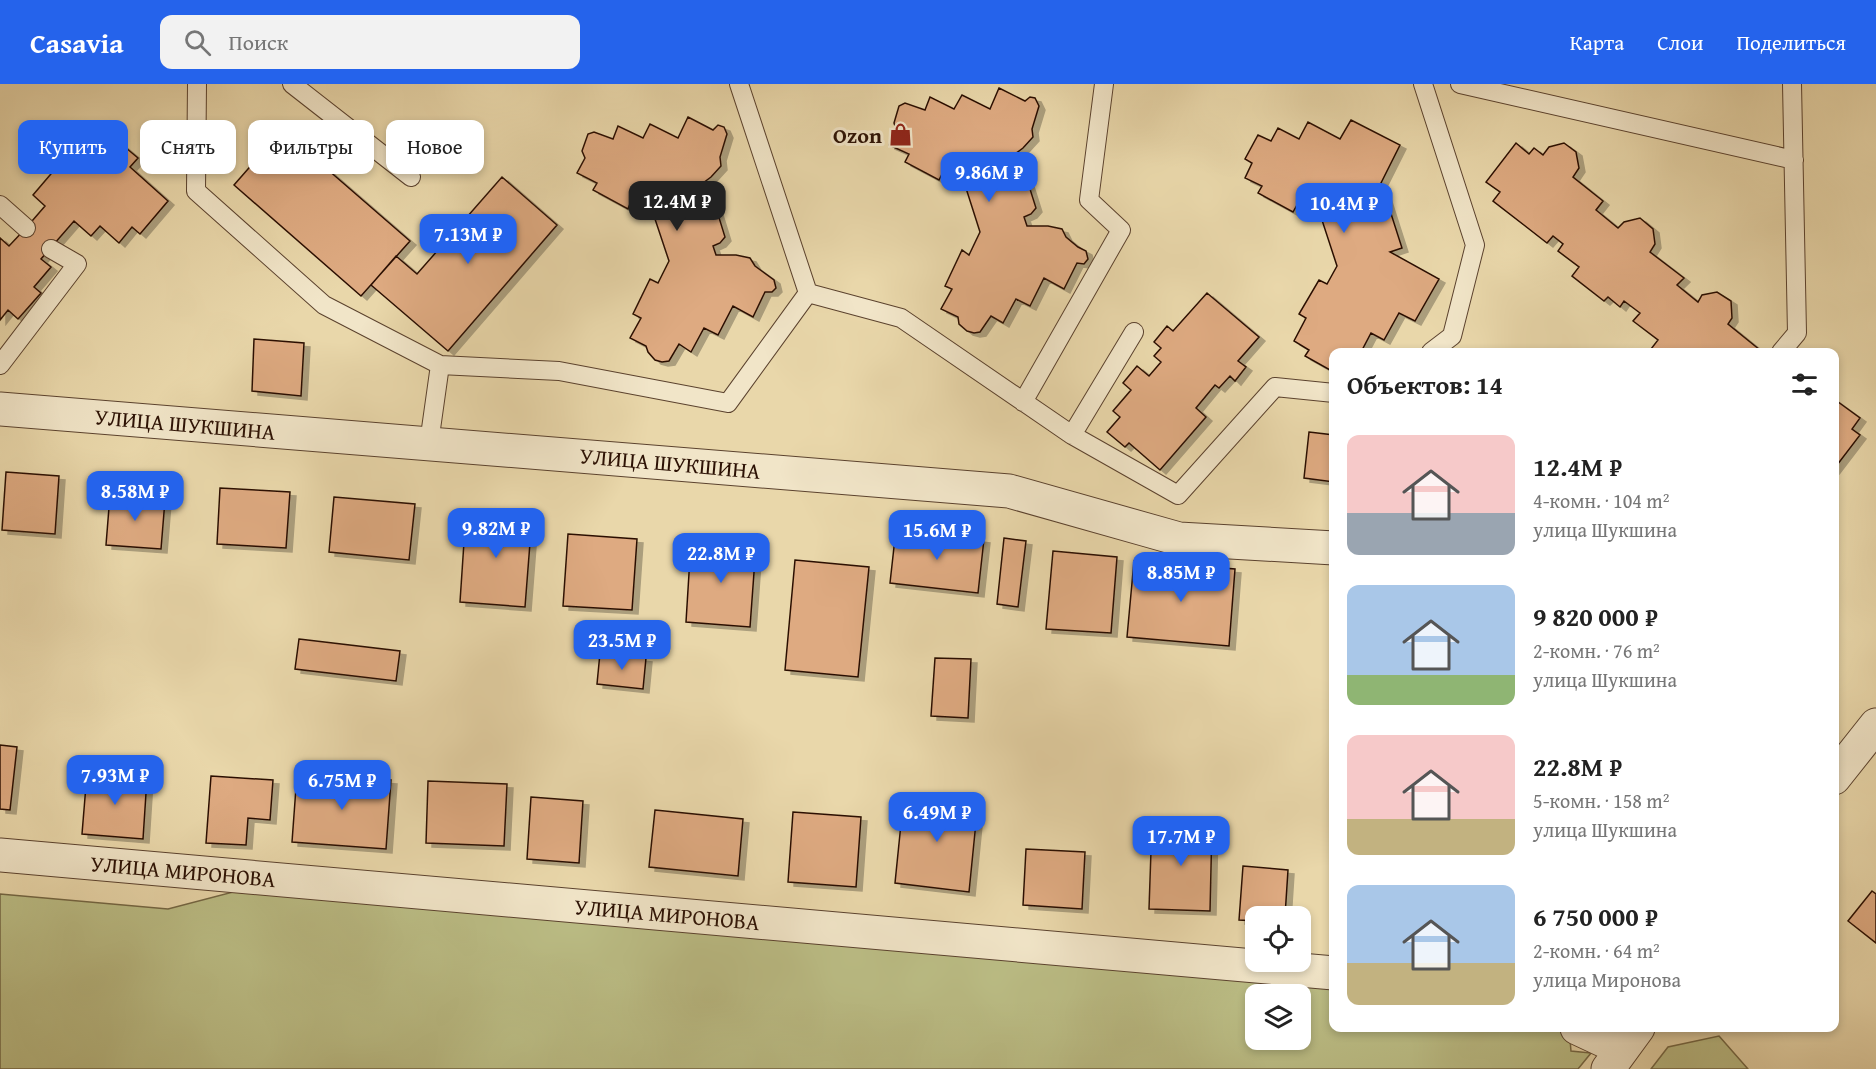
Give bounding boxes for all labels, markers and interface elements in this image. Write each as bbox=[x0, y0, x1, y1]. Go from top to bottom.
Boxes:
search box bbox=[160, 15, 580, 69]
text: Casavia bbox=[30, 22, 124, 63]
icon: search bbox=[181, 26, 214, 59]
text: Поиск bbox=[229, 26, 288, 58]
text: Карта bbox=[1570, 27, 1624, 58]
text: Слои bbox=[1657, 27, 1703, 58]
text: Поделиться bbox=[1736, 27, 1846, 58]
place label: Ozon bbox=[833, 119, 882, 151]
chip: Купить bbox=[18, 120, 128, 174]
chip: Снять bbox=[140, 120, 236, 174]
chip: Фильтры bbox=[248, 120, 374, 174]
chip: Новое bbox=[386, 120, 484, 174]
shop icon: Ozon bbox=[887, 122, 913, 148]
pin: 9.86M ₽ bbox=[934, 152, 1044, 203]
text: 9.86M ₽ bbox=[955, 157, 1023, 186]
pin: 12.4M ₽ bbox=[622, 181, 732, 232]
pin: 10.4M ₽ bbox=[1289, 183, 1399, 234]
text: 12.4M ₽ bbox=[643, 186, 711, 215]
text: 10.4M ₽ bbox=[1310, 188, 1378, 217]
pin: 7.13M ₽ bbox=[413, 214, 523, 265]
text: 7.13M ₽ bbox=[434, 219, 502, 248]
text: Объектов: 14 bbox=[1347, 365, 1503, 404]
icon: filters bbox=[1788, 368, 1821, 401]
street label: УЛИЦА ШУКШИНА bbox=[93, 400, 277, 448]
street label: УЛИЦА ШУКШИНА bbox=[578, 439, 762, 487]
text: 12.4M ₽ bbox=[1533, 447, 1622, 486]
icon: home bbox=[1395, 459, 1467, 531]
pin: 8.58M ₽ bbox=[80, 471, 190, 522]
text: 8.58M ₽ bbox=[101, 476, 169, 505]
text: 4-комн. · 104 m² bbox=[1533, 486, 1669, 515]
pin: 9.82M ₽ bbox=[441, 508, 551, 559]
pin: 15.6M ₽ bbox=[882, 510, 992, 561]
text: 9.82M ₽ bbox=[462, 513, 530, 542]
text: 15.6M ₽ bbox=[903, 515, 971, 544]
text: улица Шукшина bbox=[1533, 515, 1677, 544]
pin: 22.8M ₽ bbox=[666, 533, 776, 584]
text: 22.8M ₽ bbox=[687, 538, 755, 567]
pin: 8.85M ₽ bbox=[1126, 552, 1236, 603]
text: 8.85M ₽ bbox=[1147, 557, 1215, 586]
text: 9 820 000 ₽ bbox=[1533, 597, 1658, 636]
icon: home bbox=[1395, 609, 1467, 681]
pin: 23.5M ₽ bbox=[567, 620, 677, 671]
text: 23.5M ₽ bbox=[588, 625, 656, 654]
text: 2-комн. · 76 m² bbox=[1533, 636, 1660, 665]
text: улица Шукшина bbox=[1533, 665, 1677, 694]
text: 22.8M ₽ bbox=[1533, 747, 1622, 786]
pin: 7.93M ₽ bbox=[60, 755, 170, 806]
icon: home bbox=[1395, 759, 1467, 831]
text: 7.93M ₽ bbox=[81, 760, 149, 789]
pin: 6.75M ₽ bbox=[287, 760, 397, 811]
text: 6.75M ₽ bbox=[308, 765, 376, 794]
text: 5-комн. · 158 m² bbox=[1533, 786, 1669, 815]
pin: 6.49M ₽ bbox=[882, 792, 992, 843]
text: 6.49M ₽ bbox=[903, 797, 971, 826]
text: улица Шукшина bbox=[1533, 815, 1677, 844]
pin: 17.7M ₽ bbox=[1126, 816, 1236, 867]
text: 17.7M ₽ bbox=[1147, 821, 1215, 850]
street label: УЛИЦА МИРОНОВА bbox=[89, 847, 278, 895]
street label: УЛИЦА МИРОНОВА bbox=[573, 890, 762, 938]
text: 6 750 000 ₽ bbox=[1533, 897, 1658, 936]
map controls bbox=[1245, 906, 1311, 1050]
button: locate bbox=[1245, 906, 1311, 972]
icon: home bbox=[1395, 909, 1467, 981]
text: 2-комн. · 64 m² bbox=[1533, 936, 1660, 965]
text: улица Миронова bbox=[1533, 965, 1681, 994]
button: layers bbox=[1245, 984, 1311, 1050]

